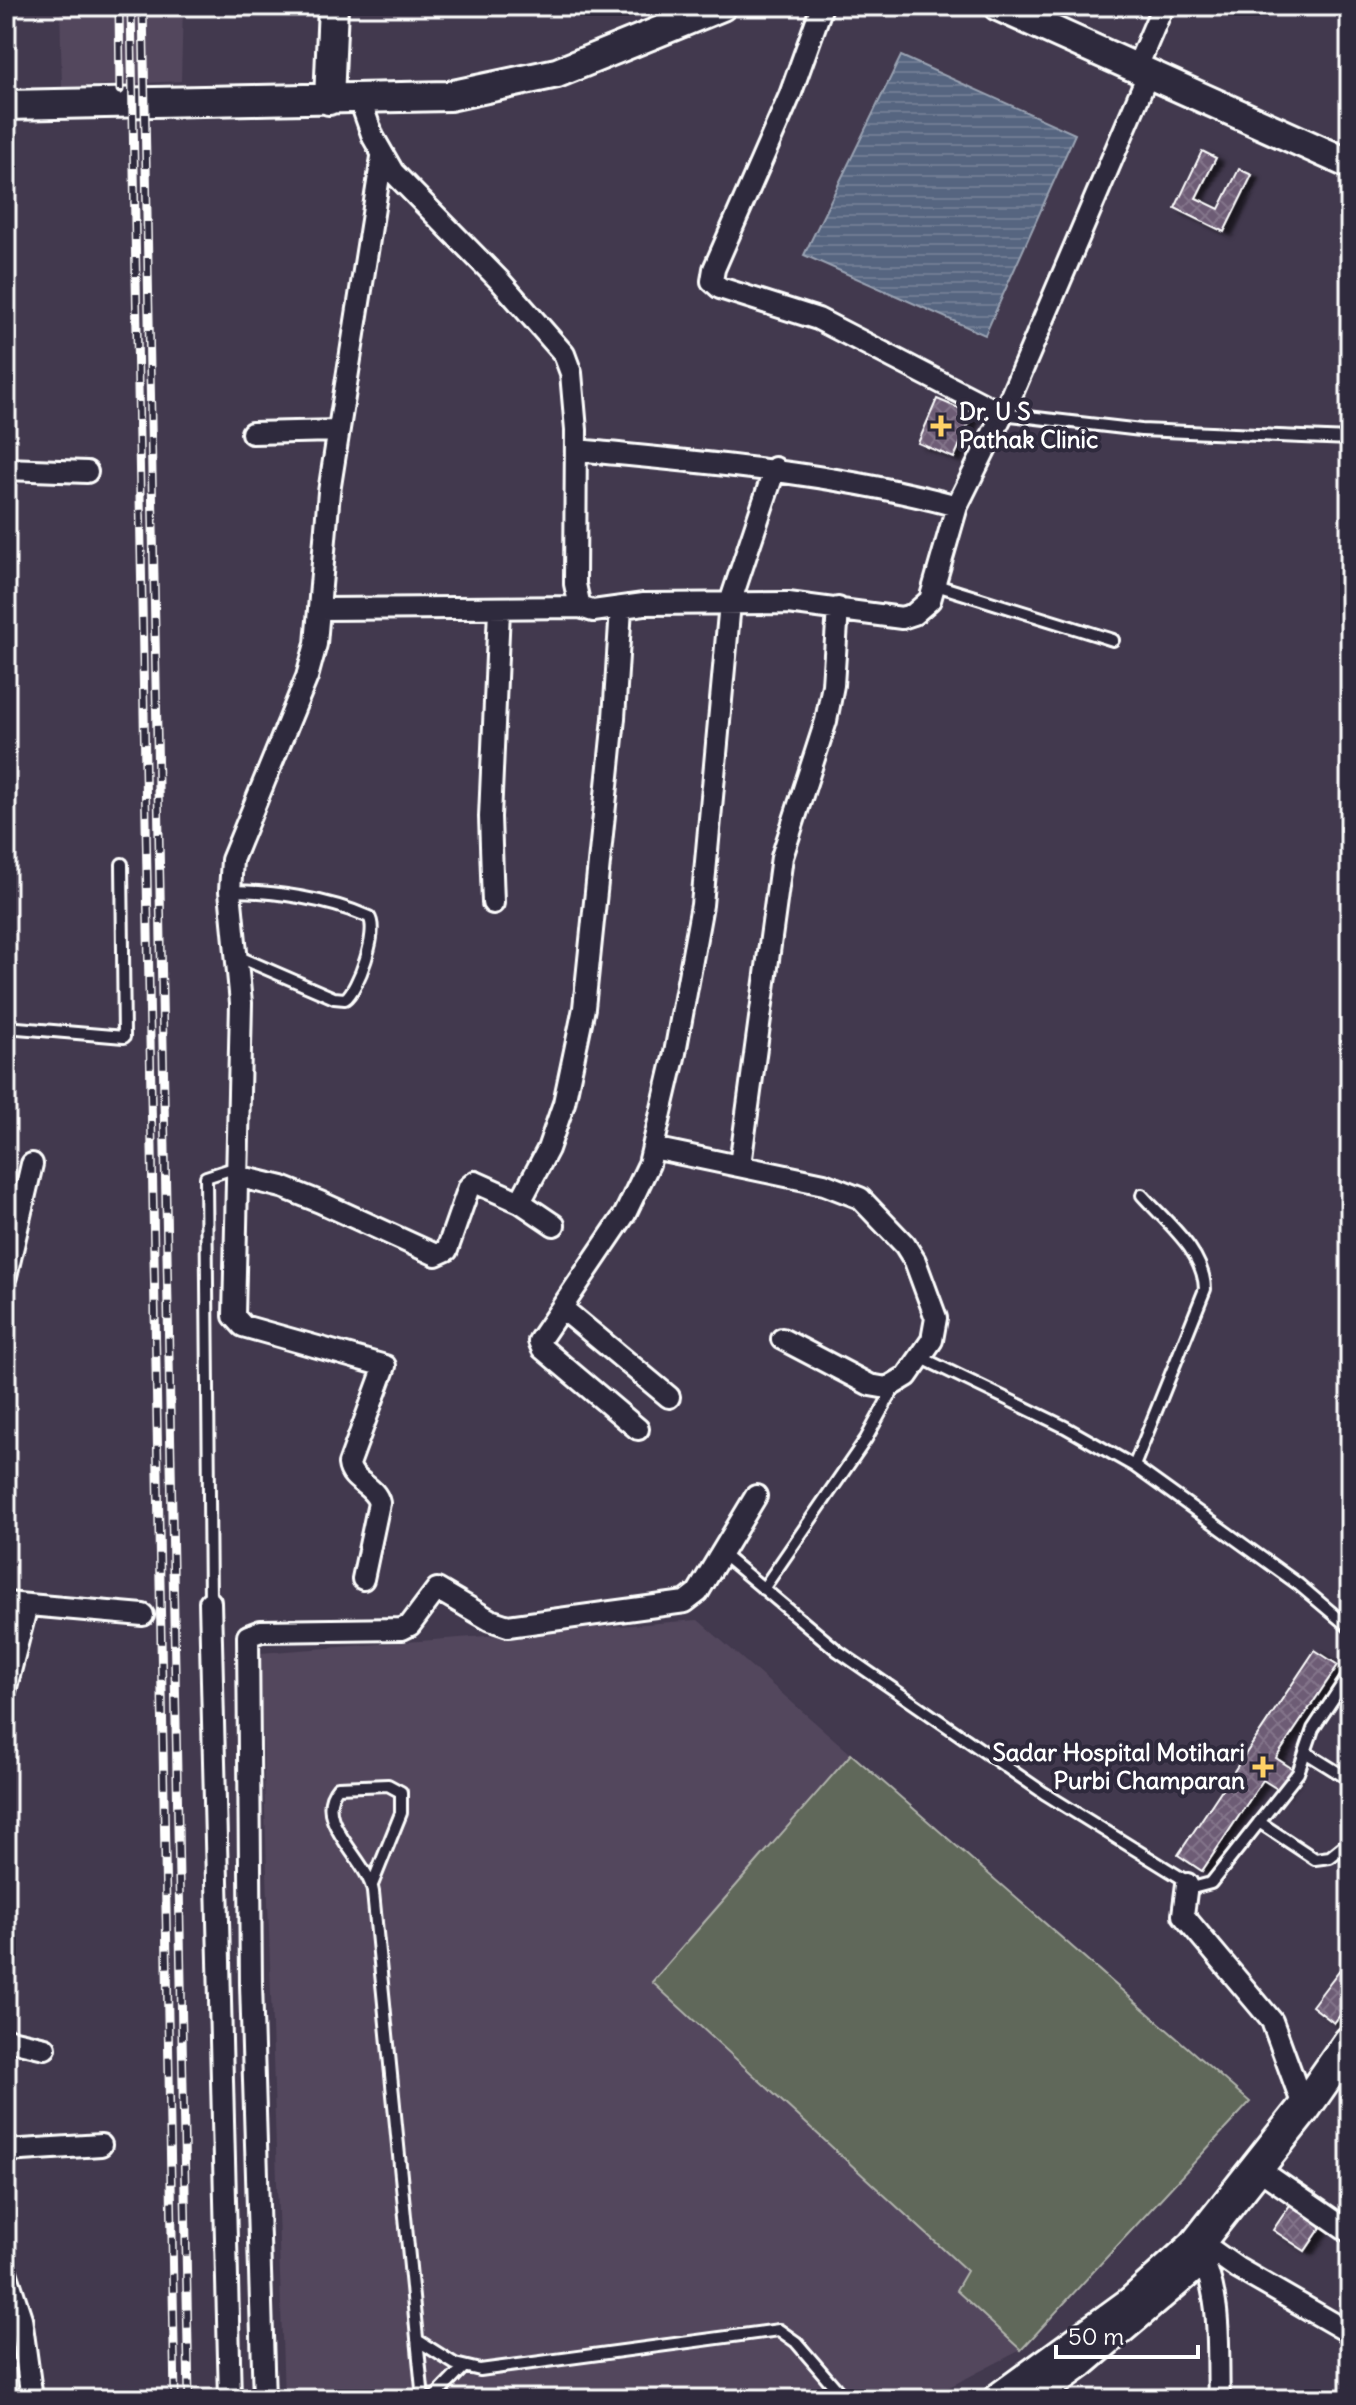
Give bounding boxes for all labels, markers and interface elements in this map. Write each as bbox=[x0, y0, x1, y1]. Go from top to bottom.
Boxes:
place label: Dr. U S Pathak Clinic bbox=[959, 396, 1098, 454]
marker: Dr. U S Pathak Clinic bbox=[930, 415, 952, 437]
place label: Sadar Hospital Motihari Purbi Champaran bbox=[992, 1737, 1245, 1795]
marker: Sadar Hospital Motihari Purbi Champaran bbox=[1252, 1756, 1274, 1778]
scale bar bbox=[1056, 2309, 1198, 2359]
text: 50 m bbox=[1068, 2321, 1124, 2351]

